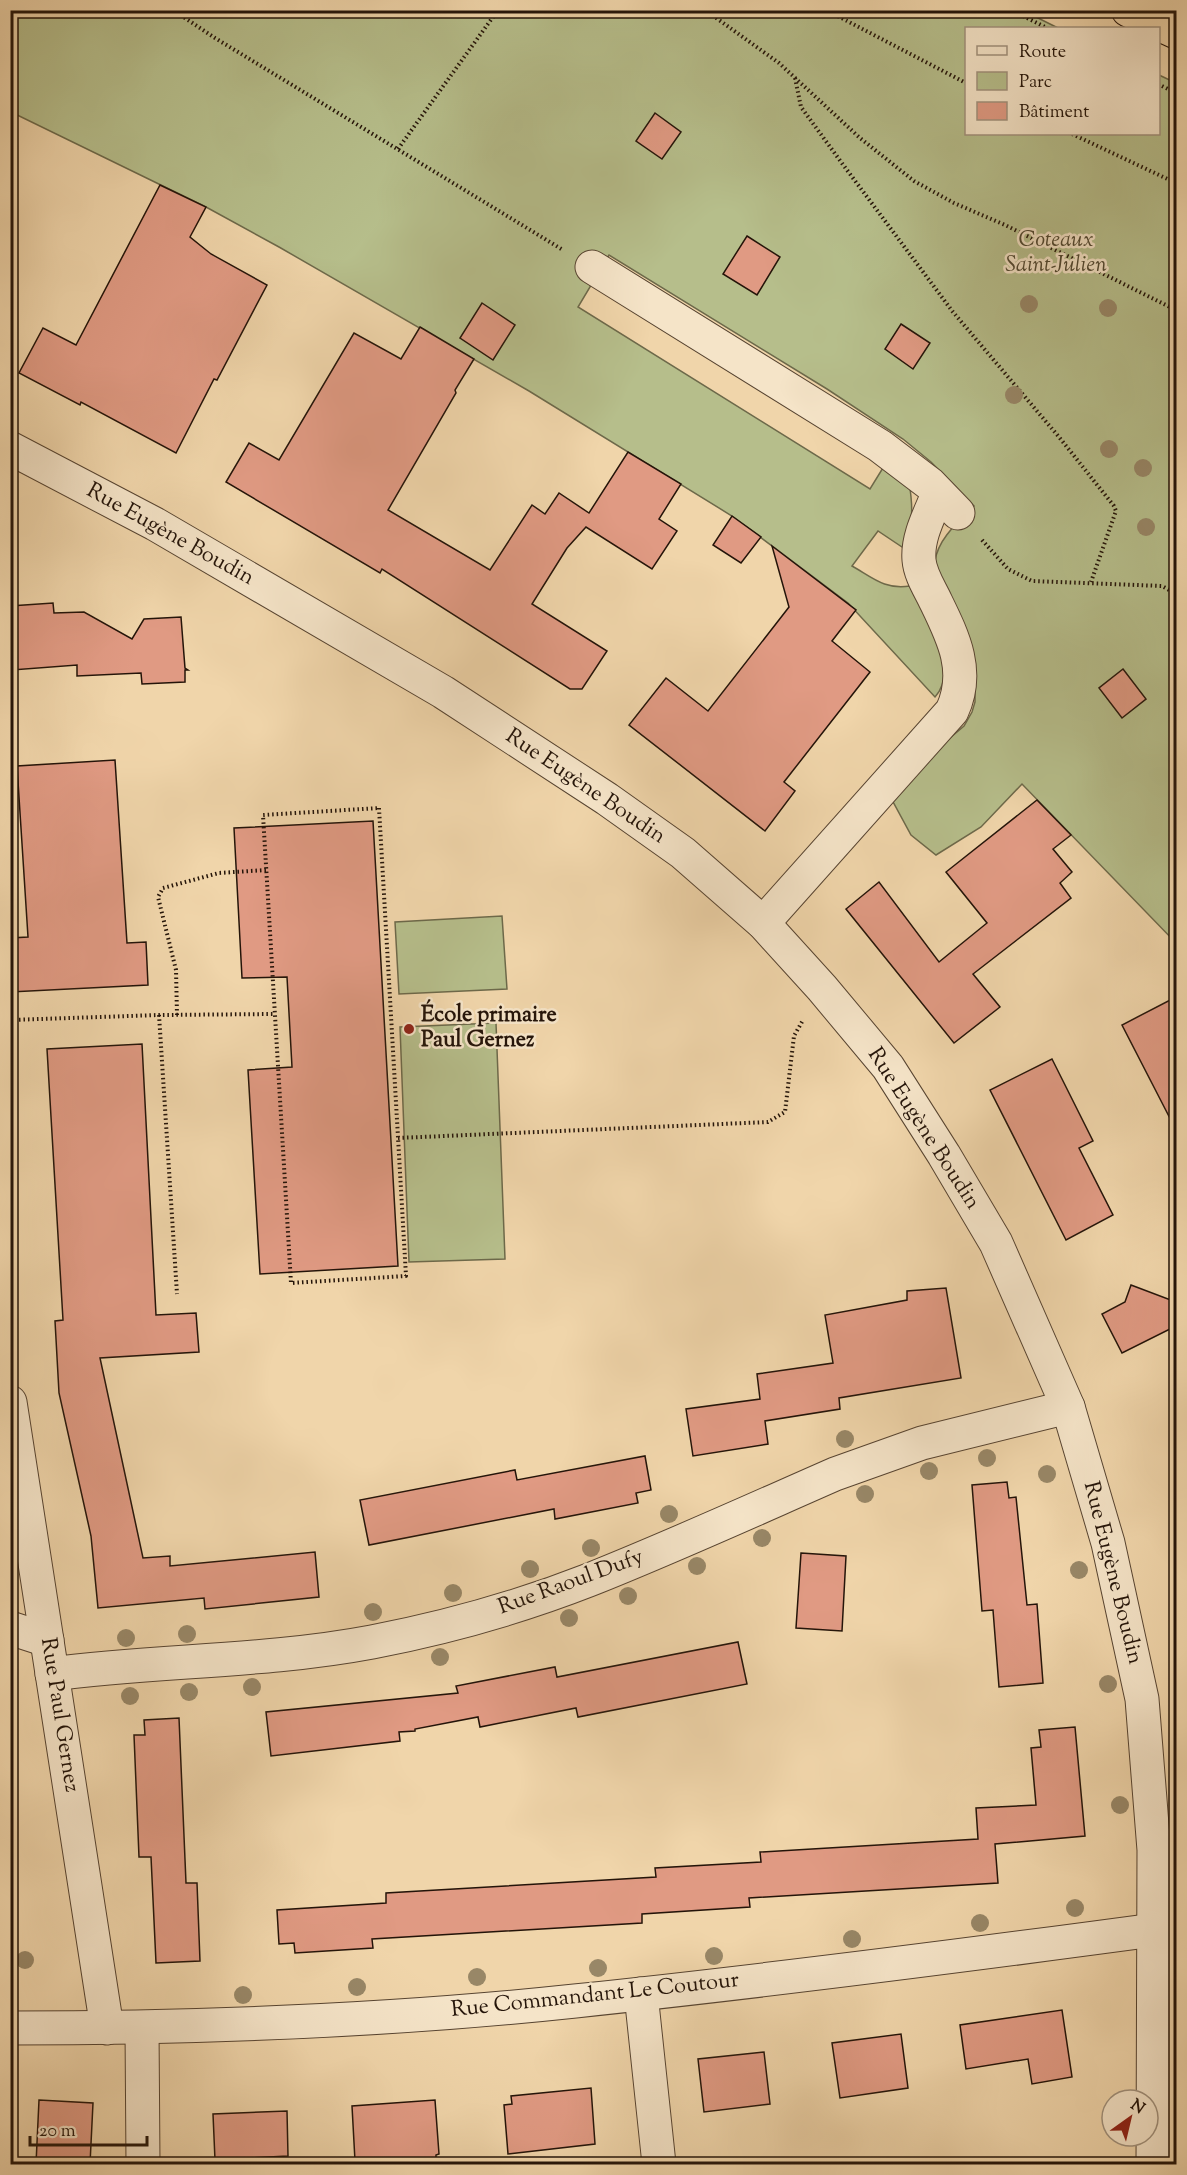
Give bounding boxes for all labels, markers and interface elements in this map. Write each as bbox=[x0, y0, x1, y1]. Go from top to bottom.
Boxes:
legend bbox=[965, 27, 1160, 135]
text: Route bbox=[1019, 40, 1066, 66]
text: Parc bbox=[1019, 70, 1052, 96]
text: Bâtiment bbox=[1019, 100, 1089, 126]
park label: Coteaux Saint-Julien bbox=[1005, 225, 1107, 282]
street label: Rue Eugène Boudin bbox=[80, 476, 260, 594]
street label: Rue Eugène Boudin bbox=[498, 721, 672, 853]
place label: École primaire Paul Gernez bbox=[421, 999, 557, 1057]
marker: École primaire Paul Gernez bbox=[402, 1022, 416, 1036]
street label: Rue Eugène Boudin bbox=[859, 1042, 987, 1216]
street label: Rue Eugène Boudin bbox=[1074, 1478, 1150, 1668]
street label: Rue Raoul Dufy bbox=[494, 1542, 648, 1624]
street label: Rue Paul Gernez bbox=[31, 1635, 87, 1795]
street label: Rue Commandant Le Coutour bbox=[449, 1965, 741, 2027]
north arrow bbox=[1100, 2088, 1160, 2148]
text: N bbox=[1125, 2095, 1149, 2121]
scale bar bbox=[30, 2109, 147, 2147]
text: 20 m bbox=[39, 2119, 76, 2145]

